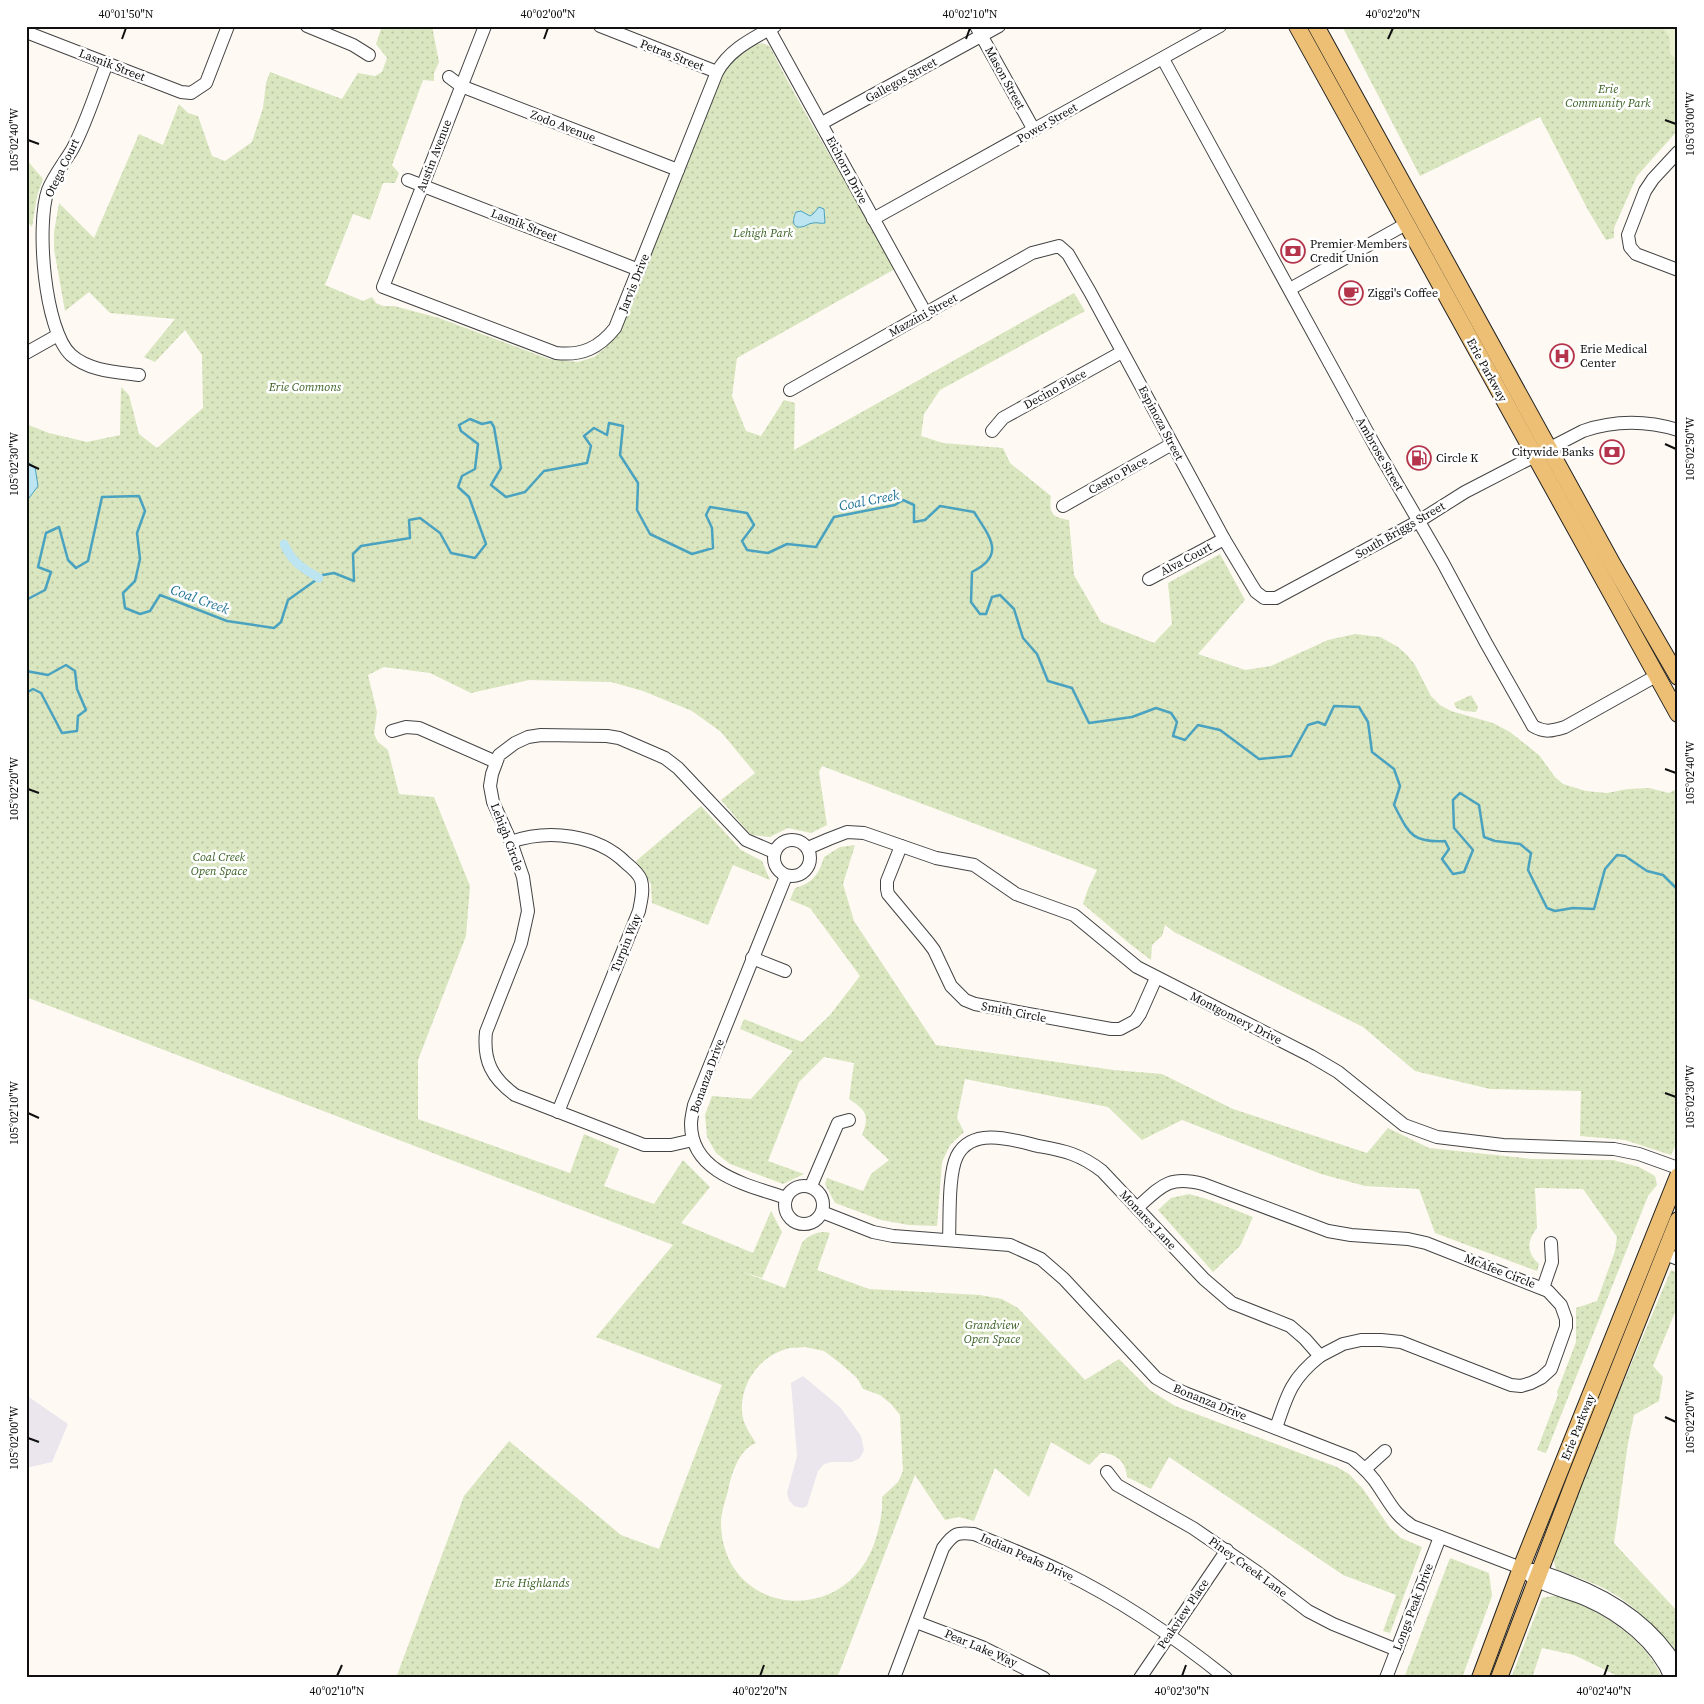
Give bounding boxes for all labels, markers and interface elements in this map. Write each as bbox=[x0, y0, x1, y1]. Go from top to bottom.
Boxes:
text: 40°01'50"N bbox=[98, 6, 154, 22]
text: 40°02'00"N bbox=[520, 6, 576, 22]
text: 40°02'10"N bbox=[942, 6, 998, 22]
text: 40°02'20"N bbox=[1365, 6, 1421, 22]
street label: Petras Street bbox=[638, 36, 706, 74]
street label: Mason Street bbox=[981, 44, 1029, 112]
street label: Lasnik Street bbox=[77, 45, 147, 85]
street label: Gallegos Street bbox=[862, 54, 940, 106]
park label: Erie Community Park bbox=[1565, 81, 1651, 111]
text: 105°03'00"W bbox=[1682, 92, 1698, 156]
street label: Power Street bbox=[1014, 99, 1080, 147]
street label: Zodo Avenue bbox=[528, 106, 598, 146]
text: 105°02'40"W bbox=[6, 108, 22, 172]
street label: Austin Avenue bbox=[413, 117, 455, 195]
street label: Eichorn Drive bbox=[822, 133, 872, 207]
street label: Otega Court bbox=[41, 136, 83, 200]
street label: Lasnik Street bbox=[489, 205, 559, 245]
park label: Lehigh Park bbox=[732, 225, 793, 241]
place label: Premier Members Credit Union bbox=[1310, 236, 1407, 266]
bank icon: Premier Members Credit Union bbox=[1280, 238, 1306, 264]
street label: Jarvis Drive bbox=[615, 251, 653, 316]
cafe icon: Ziggi's Coffee bbox=[1338, 280, 1364, 306]
place label: Ziggi's Coffee bbox=[1368, 285, 1438, 301]
street label: Mazzini Street bbox=[886, 290, 960, 340]
street label: Erie Parkway bbox=[1463, 335, 1512, 405]
place label: Erie Medical Center bbox=[1580, 341, 1648, 371]
hospital icon: Erie Medical Center bbox=[1549, 343, 1575, 369]
street label: Decino Place bbox=[1021, 365, 1089, 413]
park label: Erie Commons bbox=[268, 379, 342, 395]
street label: Espinoza Street bbox=[1135, 383, 1187, 463]
street label: Ambrose Street bbox=[1352, 414, 1408, 494]
text: 105°02'50"W bbox=[1682, 417, 1698, 481]
text: 105°02'30"W bbox=[6, 432, 22, 496]
bank icon: Citywide Banks bbox=[1599, 439, 1625, 465]
place label: Citywide Banks bbox=[1512, 444, 1594, 460]
fuel station icon: Circle K bbox=[1406, 445, 1432, 471]
place label: Circle K bbox=[1436, 450, 1478, 466]
street label: Castro Place bbox=[1085, 452, 1151, 498]
water label: Coal Creek bbox=[837, 484, 901, 516]
street label: South Briggs Street bbox=[1352, 498, 1448, 562]
street label: Alva Court bbox=[1157, 539, 1215, 579]
water label: Coal Creek bbox=[168, 579, 232, 619]
text: 105°02'40"W bbox=[1682, 741, 1698, 805]
text: 105°02'20"W bbox=[6, 757, 22, 821]
street label: Lehigh Circle bbox=[487, 801, 527, 873]
park label: Coal Creek Open Space bbox=[191, 849, 247, 879]
street label: Turpin Way bbox=[607, 910, 645, 975]
street label: Montgomery Drive bbox=[1187, 988, 1285, 1048]
street label: Smith Circle bbox=[980, 998, 1048, 1026]
street label: Bonanza Drive bbox=[686, 1037, 728, 1115]
text: 105°02'30"W bbox=[1682, 1065, 1698, 1129]
text: 105°02'10"W bbox=[6, 1081, 22, 1145]
street label: Monares Lane bbox=[1116, 1187, 1180, 1253]
street label: McAfee Circle bbox=[1462, 1250, 1538, 1292]
park label: Grandview Open Space bbox=[964, 1317, 1020, 1347]
street label: Bonanza Drive bbox=[1171, 1380, 1249, 1424]
text: 105°02'20"W bbox=[1682, 1390, 1698, 1454]
street label: Erie Parkway bbox=[1557, 1391, 1599, 1463]
text: 105°02'00"W bbox=[6, 1406, 22, 1470]
street label: Indian Peaks Drive bbox=[978, 1529, 1076, 1585]
street label: Piney Creek Lane bbox=[1205, 1533, 1291, 1601]
street label: Longs Peak Drive bbox=[1389, 1561, 1437, 1653]
park label: Erie Highlands bbox=[494, 1575, 570, 1591]
street label: Peakview Place bbox=[1154, 1576, 1212, 1652]
street label: Pear Lake Way bbox=[942, 1625, 1021, 1671]
text: 40°02'10"N bbox=[309, 1683, 365, 1699]
text: 40°02'20"N bbox=[732, 1683, 788, 1699]
text: 40°02'30"N bbox=[1154, 1683, 1210, 1699]
text: 40°02'40"N bbox=[1576, 1683, 1632, 1699]

